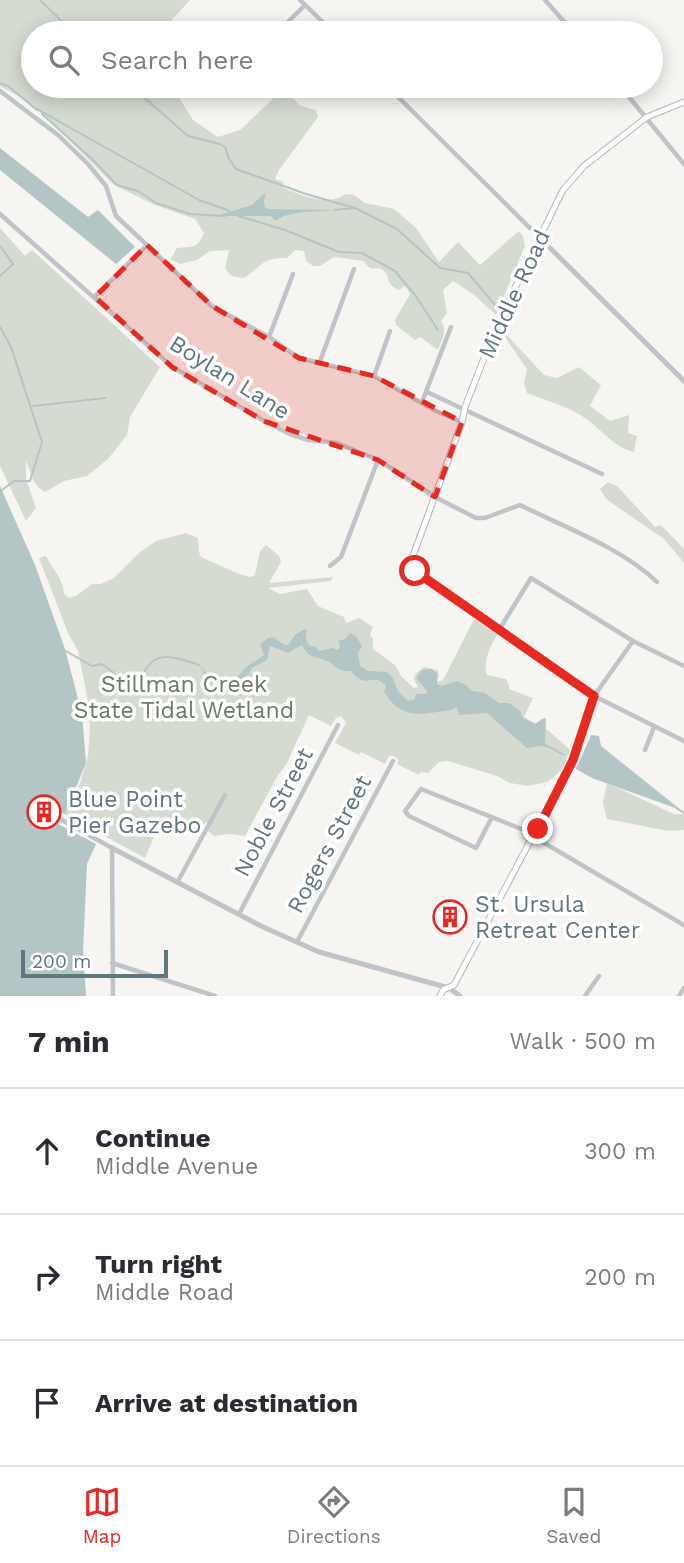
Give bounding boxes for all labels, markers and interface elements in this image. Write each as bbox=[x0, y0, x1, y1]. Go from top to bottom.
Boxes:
search box bbox=[21, 21, 663, 98]
icon: search bbox=[45, 41, 83, 79]
text: Search here bbox=[101, 45, 253, 75]
street label: Middle Road bbox=[473, 226, 556, 363]
street label: Boylan Lane bbox=[165, 330, 295, 425]
route start bbox=[399, 555, 430, 586]
park label: Stillman Creek State Tidal Wetland bbox=[74, 671, 294, 724]
street label: Noble Street bbox=[228, 743, 319, 881]
street label: Rogers Street bbox=[282, 770, 377, 918]
place label: Blue Point Pier Gazebo bbox=[68, 786, 201, 839]
building icon: Blue Point Pier Gazebo bbox=[25, 793, 63, 831]
route end bbox=[522, 813, 553, 844]
place label: St. Ursula Retreat Center bbox=[475, 891, 640, 944]
building icon: St. Ursula Retreat Center bbox=[431, 898, 469, 936]
scale bar bbox=[21, 947, 168, 979]
text: 200 m bbox=[32, 950, 91, 973]
text: 7 min bbox=[28, 1024, 110, 1059]
text: Walk · 500 m bbox=[510, 1028, 656, 1055]
text: Continue bbox=[95, 1123, 211, 1153]
icon: ahead bbox=[28, 1132, 66, 1170]
text: 300 m bbox=[584, 1138, 656, 1165]
text: Middle Avenue bbox=[95, 1153, 258, 1180]
text: Turn right bbox=[95, 1249, 222, 1279]
icon: right bbox=[28, 1258, 66, 1296]
text: 200 m bbox=[584, 1264, 656, 1291]
text: Middle Road bbox=[95, 1279, 234, 1306]
icon: arrive bbox=[28, 1384, 66, 1422]
text: Arrive at destination bbox=[95, 1388, 358, 1418]
tab: Map bbox=[83, 1483, 121, 1548]
tab: Directions bbox=[287, 1483, 381, 1548]
tab: Saved bbox=[546, 1483, 601, 1548]

